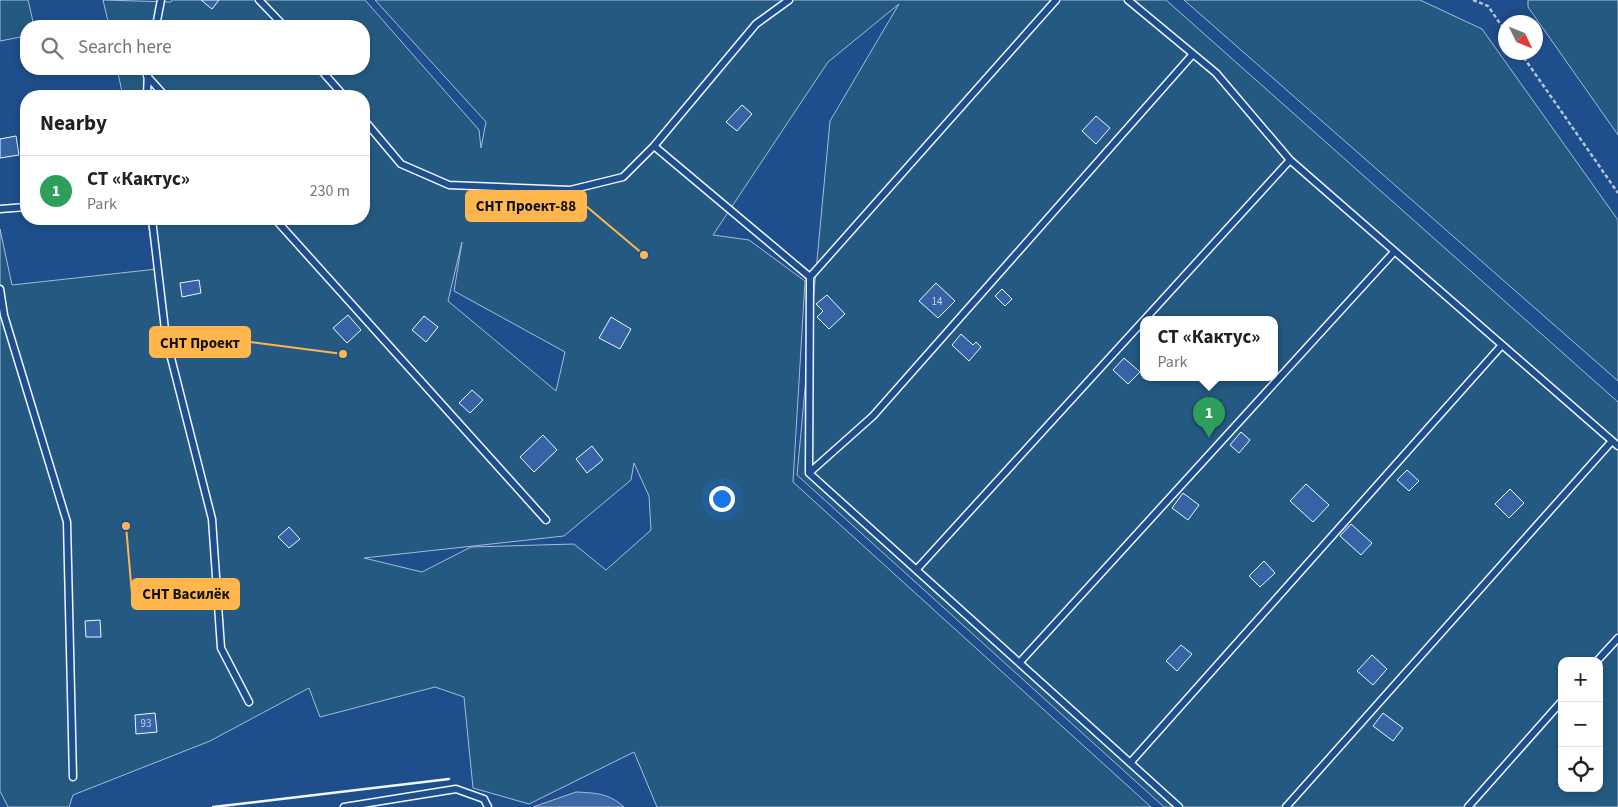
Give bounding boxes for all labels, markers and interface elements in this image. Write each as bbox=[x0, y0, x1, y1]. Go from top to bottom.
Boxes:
north arrow bbox=[1498, 15, 1543, 60]
search box bbox=[20, 20, 370, 75]
icon: search bbox=[38, 34, 66, 62]
text: Search here bbox=[78, 34, 172, 61]
text: Nearby bbox=[40, 108, 107, 138]
text: СТ «Кактус» bbox=[87, 166, 190, 193]
text: 1 bbox=[52, 180, 60, 202]
text: 230 m bbox=[310, 180, 350, 202]
callout: СНТ Проект-88 bbox=[466, 191, 586, 221]
text: Park bbox=[87, 193, 117, 215]
text: СНТ Проект-88 bbox=[476, 196, 576, 217]
house number: 14 bbox=[932, 294, 943, 309]
popup bbox=[1140, 316, 1278, 381]
text: СТ «Кактус» bbox=[1158, 324, 1260, 351]
callout: СНТ Проект bbox=[150, 327, 250, 357]
text: СНТ Проект bbox=[160, 333, 240, 354]
text: Park bbox=[1158, 351, 1187, 373]
pin: 1 bbox=[1193, 397, 1225, 438]
your location bbox=[709, 486, 735, 512]
callout: СНТ Василёк bbox=[132, 579, 239, 609]
text: СНТ Василёк bbox=[142, 584, 231, 605]
map controls bbox=[1558, 657, 1603, 792]
button: + bbox=[1558, 657, 1603, 702]
button: − bbox=[1558, 702, 1603, 747]
house number: 93 bbox=[141, 716, 151, 731]
button: locate bbox=[1558, 747, 1603, 792]

